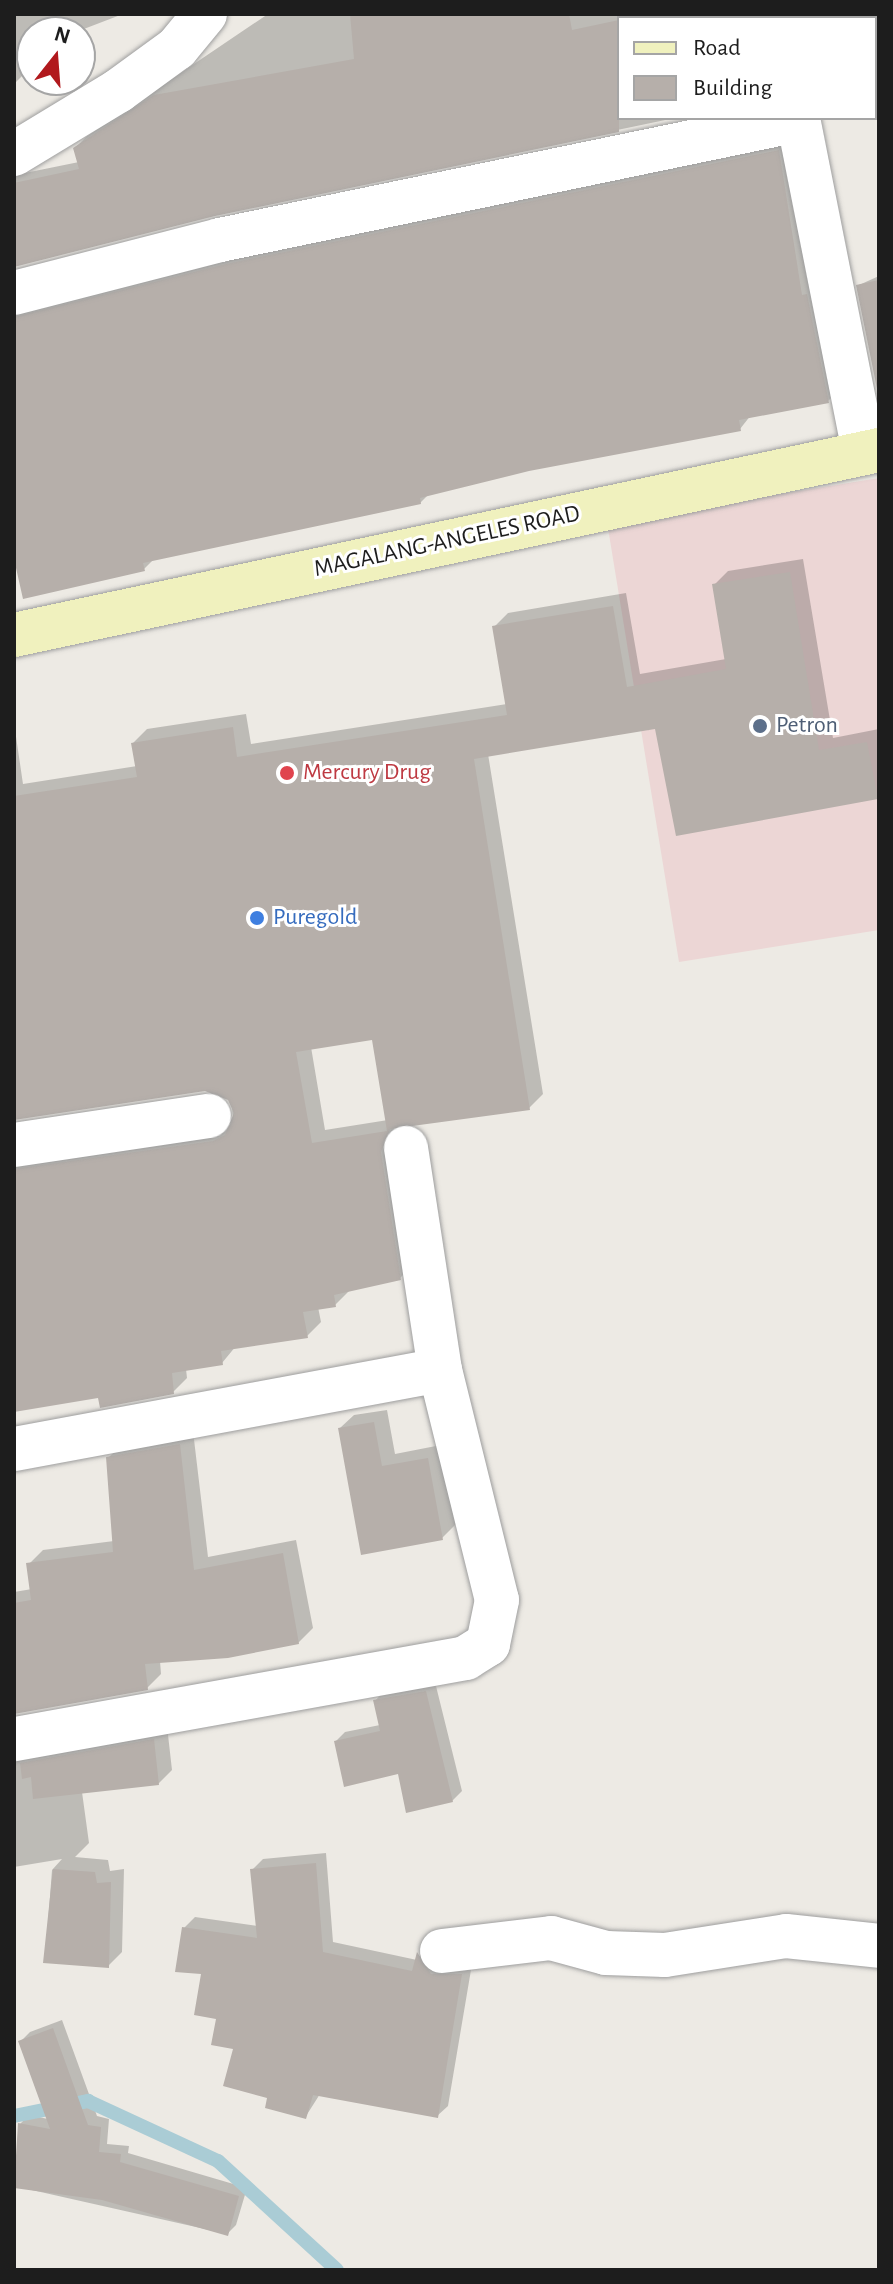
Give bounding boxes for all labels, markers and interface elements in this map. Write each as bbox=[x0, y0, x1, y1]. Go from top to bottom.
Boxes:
north arrow bbox=[16, 16, 96, 96]
legend bbox=[617, 16, 877, 120]
text: N bbox=[52, 22, 73, 48]
text: Road bbox=[693, 36, 741, 60]
text: Building bbox=[693, 76, 772, 100]
street label: MAGALANG-ANGELES ROAD bbox=[311, 500, 583, 584]
place label: Petron bbox=[776, 712, 838, 740]
marker: Petron bbox=[751, 717, 769, 735]
place label: Mercury Drug bbox=[303, 759, 431, 787]
marker: Mercury Drug bbox=[278, 764, 296, 782]
place label: Puregold bbox=[273, 904, 358, 932]
marker: Puregold bbox=[248, 909, 266, 927]

